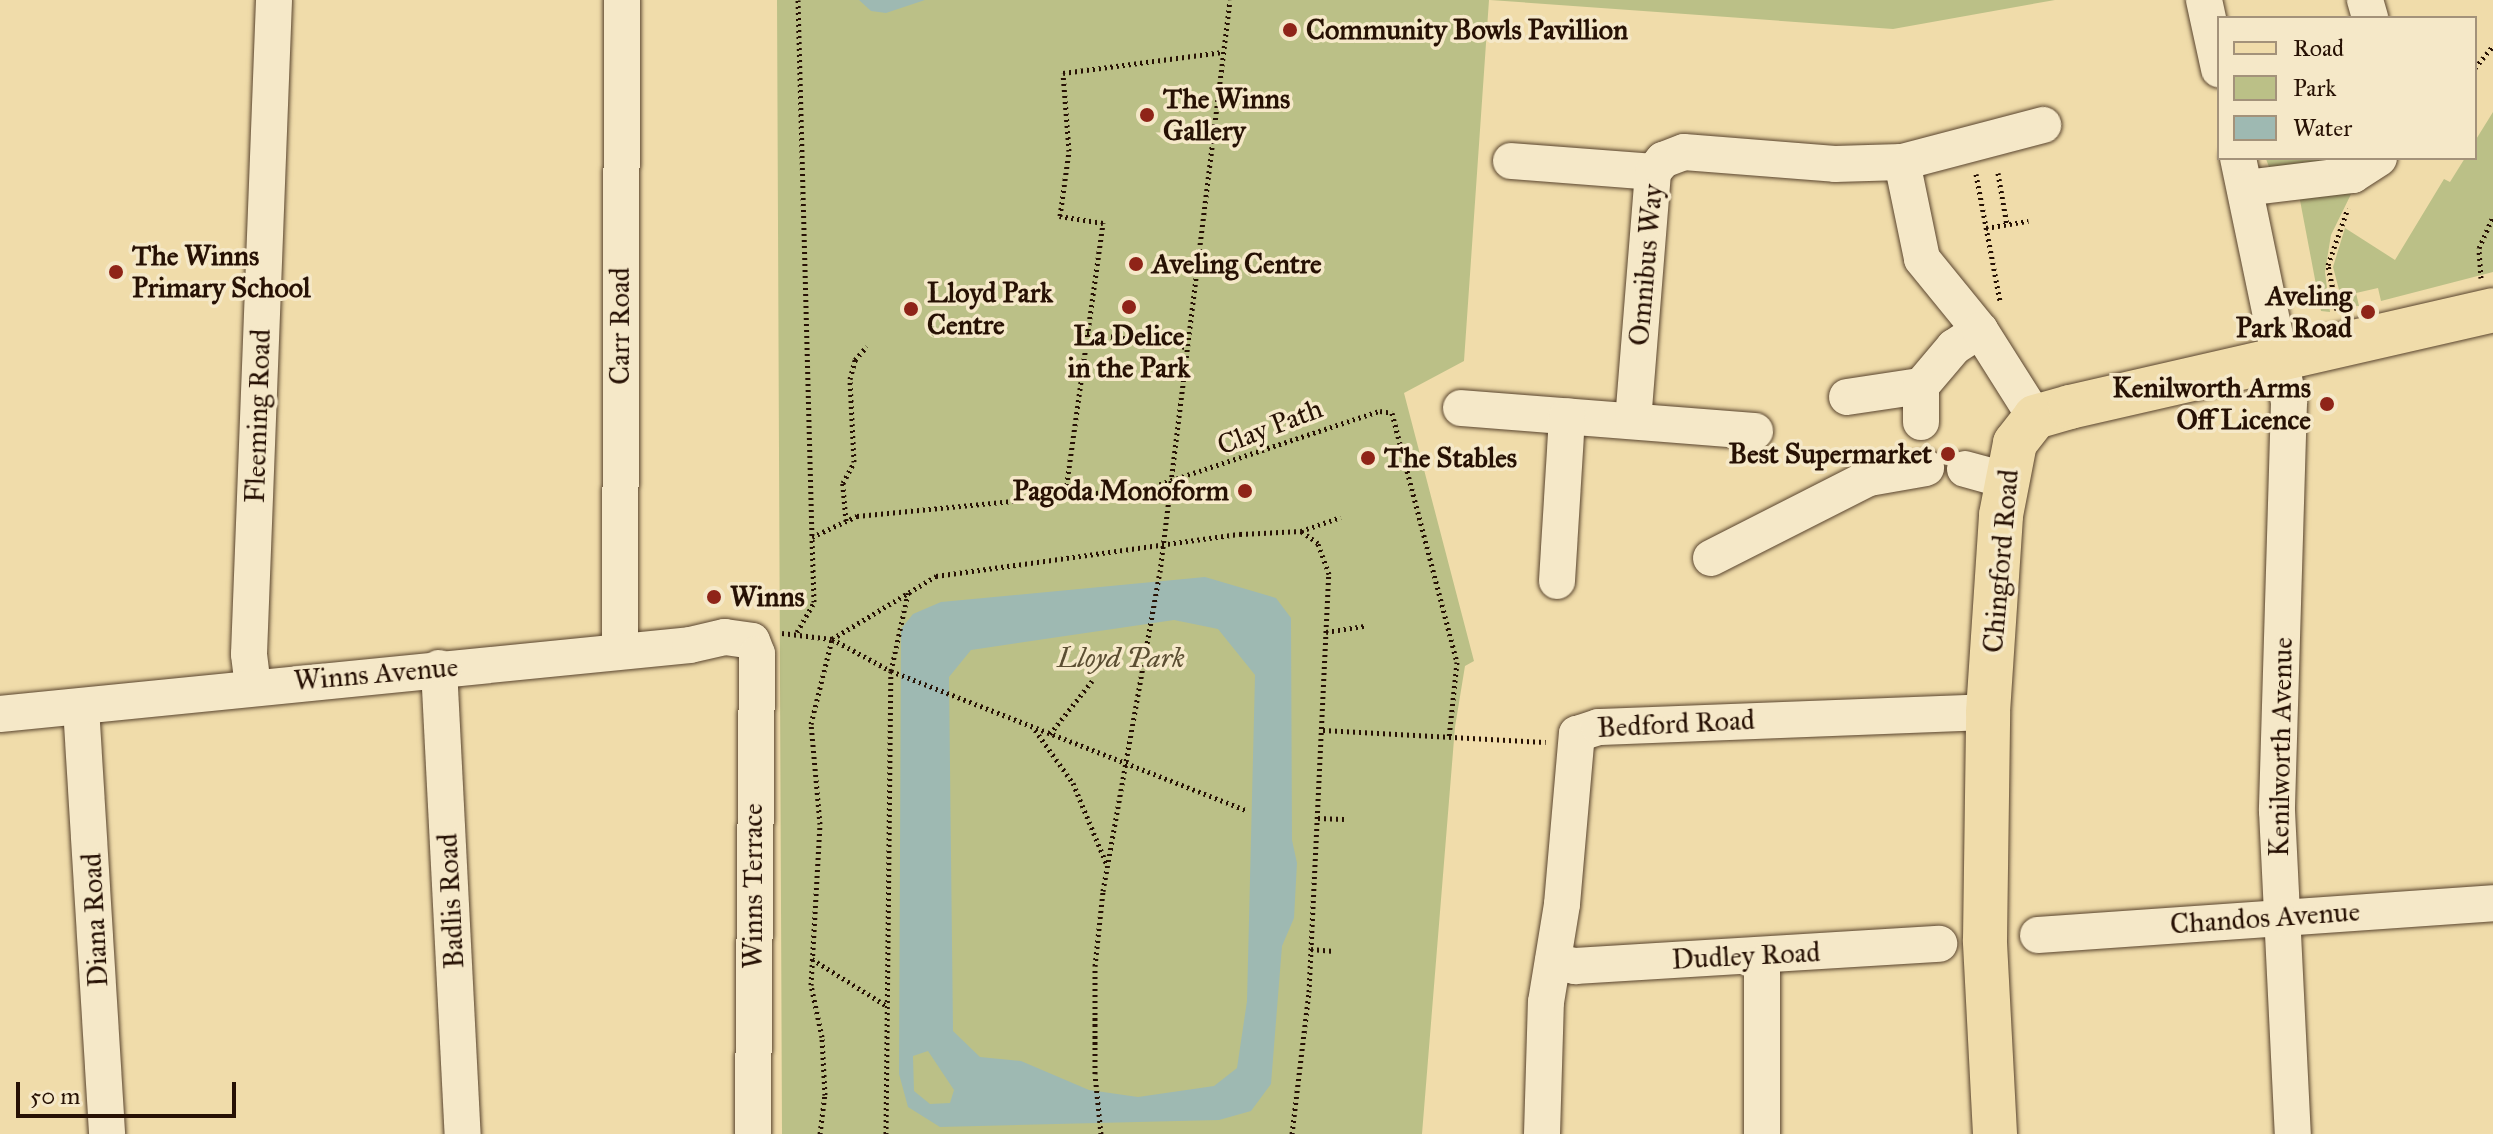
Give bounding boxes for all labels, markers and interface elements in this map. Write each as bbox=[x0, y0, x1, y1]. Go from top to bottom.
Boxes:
place label: Community Bowls Pavillion bbox=[1306, 13, 1628, 47]
legend bbox=[2217, 16, 2477, 160]
marker: Community Bowls Pavillion bbox=[1281, 21, 1299, 39]
text: Road bbox=[2293, 33, 2344, 63]
text: Park bbox=[2293, 73, 2336, 103]
place label: The Winns Gallery bbox=[1163, 82, 1290, 148]
marker: The Winns Gallery bbox=[1138, 106, 1156, 124]
text: Water bbox=[2293, 113, 2352, 143]
street label: Omnibus Way bbox=[1622, 183, 1670, 347]
place label: The Winns Primary School bbox=[132, 239, 311, 305]
place label: Aveling Centre bbox=[1152, 247, 1322, 281]
marker: Aveling Centre bbox=[1127, 255, 1145, 273]
marker: The Winns Primary School bbox=[107, 263, 125, 281]
street label: Carr Road bbox=[603, 267, 637, 385]
place label: Lloyd Park Centre bbox=[927, 276, 1053, 342]
place label: Aveling Park Road bbox=[2236, 279, 2352, 345]
marker: La Delice in the Park bbox=[1120, 298, 1138, 316]
marker: Lloyd Park Centre bbox=[902, 300, 920, 318]
marker: Aveling Park Road bbox=[2359, 303, 2377, 321]
place label: La Delice in the Park bbox=[1068, 319, 1190, 385]
street label: Fleeming Road bbox=[238, 328, 278, 504]
place label: Kenilworth Arms Off Licence bbox=[2112, 371, 2311, 437]
street label: Clay Path bbox=[1213, 392, 1327, 462]
marker: Kenilworth Arms Off Licence bbox=[2318, 395, 2336, 413]
place label: Best Supermarket bbox=[1728, 437, 1932, 471]
place label: The Stables bbox=[1384, 441, 1517, 475]
marker: Best Supermarket bbox=[1939, 445, 1957, 463]
marker: The Stables bbox=[1359, 449, 1377, 467]
street label: Chingford Road bbox=[1976, 468, 2026, 654]
place label: Pagoda Monoform bbox=[1013, 474, 1229, 508]
marker: Pagoda Monoform bbox=[1236, 482, 1254, 500]
place label: Winns bbox=[730, 580, 805, 614]
marker: Winns bbox=[705, 588, 723, 606]
street label: Kenilworth Avenue bbox=[2262, 637, 2300, 857]
park label: Lloyd Park bbox=[1057, 641, 1185, 675]
street label: Winns Avenue bbox=[292, 650, 460, 698]
street label: Bedford Road bbox=[1596, 703, 1756, 745]
street label: Winns Terrace bbox=[736, 803, 770, 969]
street label: Badlis Road bbox=[431, 832, 471, 970]
street label: Diana Road bbox=[75, 852, 115, 988]
street label: Chandos Avenue bbox=[2169, 895, 2361, 941]
street label: Dudley Road bbox=[1671, 935, 1821, 977]
scale bar bbox=[20, 1066, 240, 1116]
text: 50 m bbox=[30, 1081, 80, 1111]

